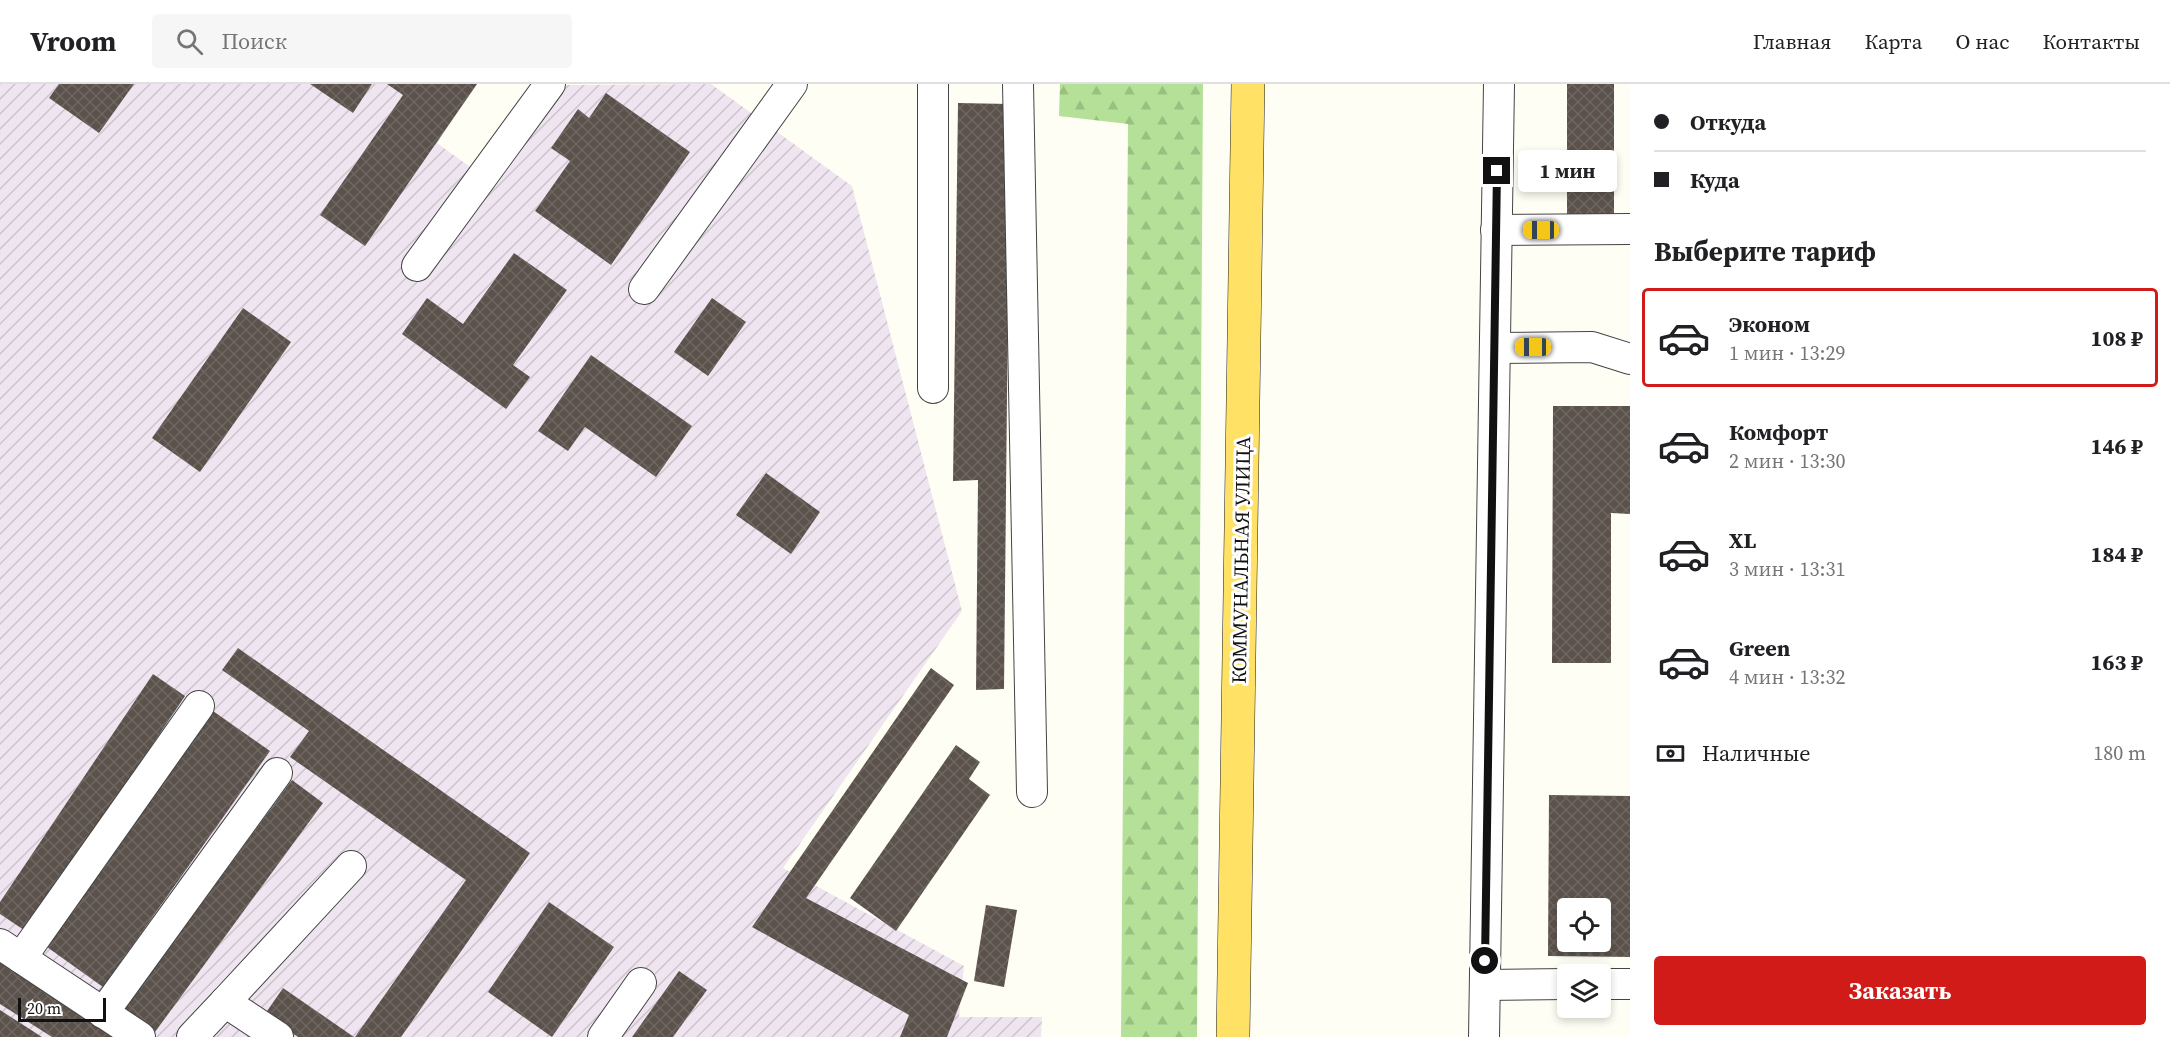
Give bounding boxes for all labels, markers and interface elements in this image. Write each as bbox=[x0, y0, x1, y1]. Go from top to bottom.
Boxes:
search box bbox=[152, 14, 572, 68]
text: Vroom bbox=[30, 22, 116, 60]
icon: search bbox=[173, 25, 206, 58]
text: Поиск bbox=[221, 26, 287, 56]
text: Главная bbox=[1753, 27, 1831, 56]
text: Карта bbox=[1864, 27, 1922, 56]
text: О нас bbox=[1955, 27, 2009, 56]
text: Контакты bbox=[2042, 27, 2140, 56]
text: Откуда bbox=[1690, 107, 1766, 137]
callout: 1 мин bbox=[1518, 150, 1617, 192]
route end bbox=[1483, 157, 1510, 184]
text: 1 мин bbox=[1540, 157, 1595, 185]
text: Куда bbox=[1690, 165, 1740, 195]
car bbox=[1523, 221, 1559, 239]
text: Выберите тариф bbox=[1654, 233, 1876, 270]
text: Эконом bbox=[1729, 309, 1810, 339]
icon: car bbox=[1657, 311, 1711, 365]
text: 108 ₽ bbox=[2091, 323, 2143, 353]
car bbox=[1515, 338, 1551, 356]
text: 1 мин · 13:29 bbox=[1729, 339, 1845, 367]
text: Комфорт bbox=[1729, 417, 1828, 447]
icon: car bbox=[1657, 419, 1711, 473]
text: 146 ₽ bbox=[2091, 431, 2143, 461]
street label: КОММУНАЛЬНАЯ УЛИЦА bbox=[1225, 435, 1257, 684]
text: 2 мин · 13:30 bbox=[1729, 447, 1845, 475]
text: XL bbox=[1729, 525, 1756, 555]
icon: car bbox=[1657, 527, 1711, 581]
text: 184 ₽ bbox=[2091, 539, 2143, 569]
text: 3 мин · 13:31 bbox=[1729, 555, 1845, 583]
text: Green bbox=[1729, 633, 1790, 663]
icon: car bbox=[1657, 635, 1711, 689]
text: 163 ₽ bbox=[2091, 647, 2143, 677]
text: 4 мин · 13:32 bbox=[1729, 663, 1845, 691]
icon: cash bbox=[1654, 737, 1687, 770]
text: Наличные bbox=[1702, 738, 1811, 768]
text: 180 m bbox=[2093, 739, 2146, 767]
map controls bbox=[1557, 898, 1611, 1018]
button: locate bbox=[1557, 898, 1611, 952]
route start bbox=[1471, 947, 1498, 974]
button: Заказать bbox=[1654, 956, 2146, 1025]
button: layers bbox=[1557, 964, 1611, 1018]
scale bar bbox=[18, 995, 106, 1022]
text: 20 m bbox=[27, 997, 61, 1019]

